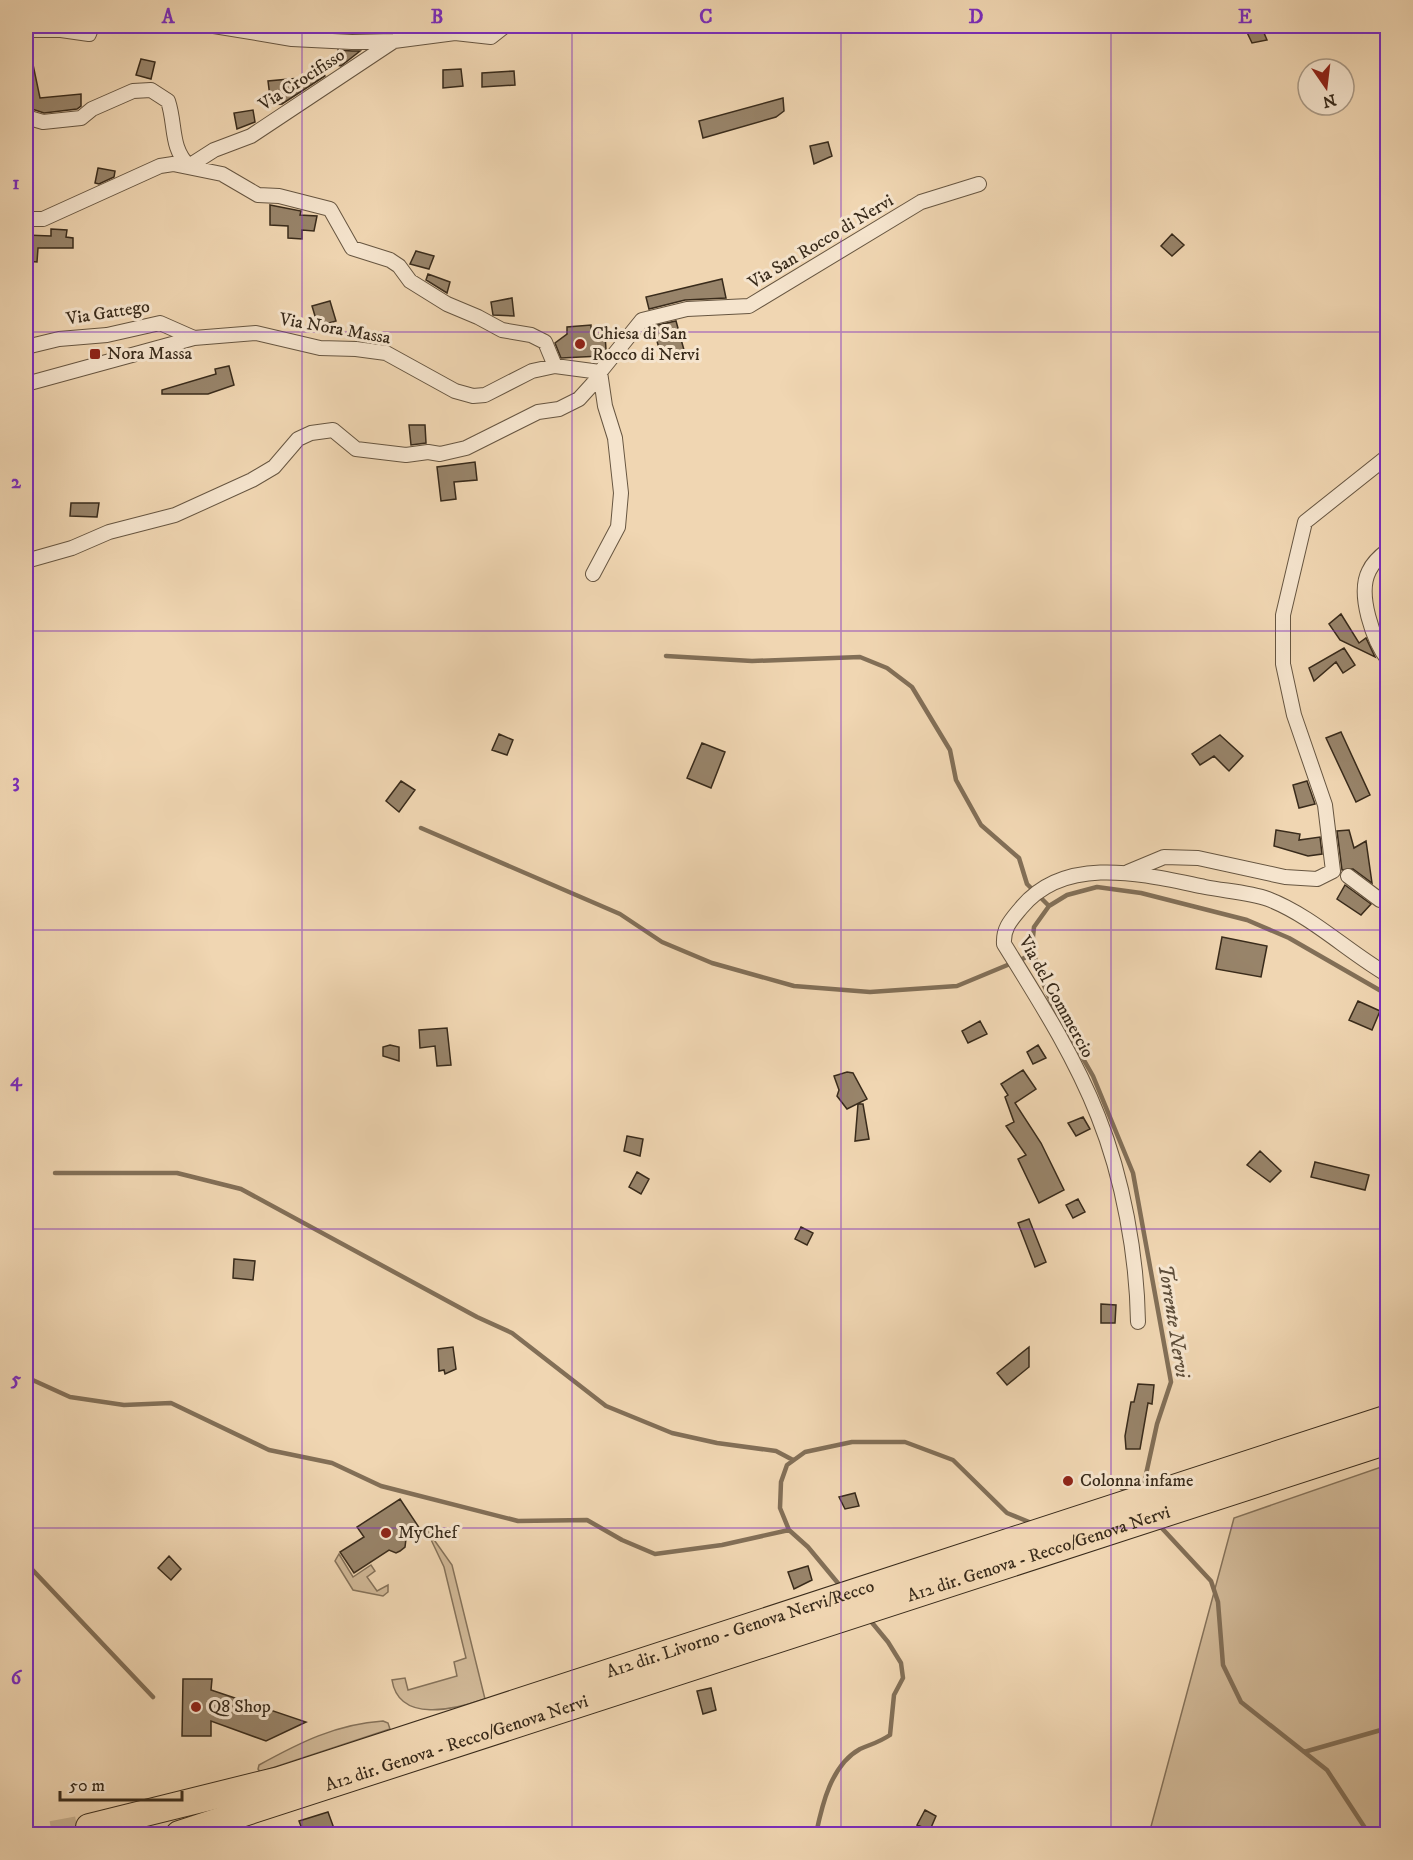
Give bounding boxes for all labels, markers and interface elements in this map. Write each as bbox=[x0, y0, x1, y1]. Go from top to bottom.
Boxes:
text: A bbox=[161, 5, 176, 30]
text: B bbox=[431, 5, 443, 30]
text: C bbox=[699, 5, 713, 30]
text: D bbox=[969, 5, 984, 30]
text: E bbox=[1238, 5, 1252, 30]
street label: Via Crocifisso bbox=[254, 44, 349, 116]
north arrow bbox=[1296, 57, 1356, 117]
text: N bbox=[1321, 89, 1338, 112]
text: 1 bbox=[12, 171, 20, 196]
street label: Via San Rocco di Nervi bbox=[744, 190, 898, 295]
street label: Via Gattego bbox=[64, 296, 152, 331]
street label: Via Nora Massa bbox=[277, 308, 393, 350]
place label: Chiesa di San Rocco di Nervi bbox=[592, 323, 700, 366]
marker: Chiesa di San Rocco di Nervi bbox=[573, 337, 587, 351]
place label: Nora Massa bbox=[107, 343, 192, 365]
marker: Nora Massa bbox=[88, 347, 102, 361]
text: 2 bbox=[11, 470, 22, 495]
text: 3 bbox=[12, 769, 20, 794]
street label: Via del Commercio bbox=[1013, 931, 1099, 1062]
text: 4 bbox=[10, 1068, 23, 1093]
water label: Torrente Nervi bbox=[1152, 1263, 1195, 1381]
text: 5 bbox=[10, 1367, 21, 1392]
place label: Colonna infame bbox=[1080, 1470, 1193, 1492]
marker: Colonna infame bbox=[1061, 1474, 1075, 1488]
street label: A12 dir. Genova - Recco/Genova Nervi bbox=[904, 1502, 1173, 1608]
place label: MyChef bbox=[398, 1522, 460, 1544]
marker: MyChef bbox=[379, 1526, 393, 1540]
street label: A12 dir. Livorno - Genova Nervi/Recco bbox=[604, 1575, 877, 1683]
text: 6 bbox=[11, 1666, 23, 1691]
street label: A12 dir. Genova - Recco/Genova Nervi bbox=[322, 1691, 591, 1797]
place label: Q8 Shop bbox=[208, 1696, 271, 1718]
marker: Q8 Shop bbox=[189, 1700, 203, 1714]
scale bar bbox=[60, 1764, 182, 1802]
text: 50 m bbox=[69, 1775, 105, 1797]

